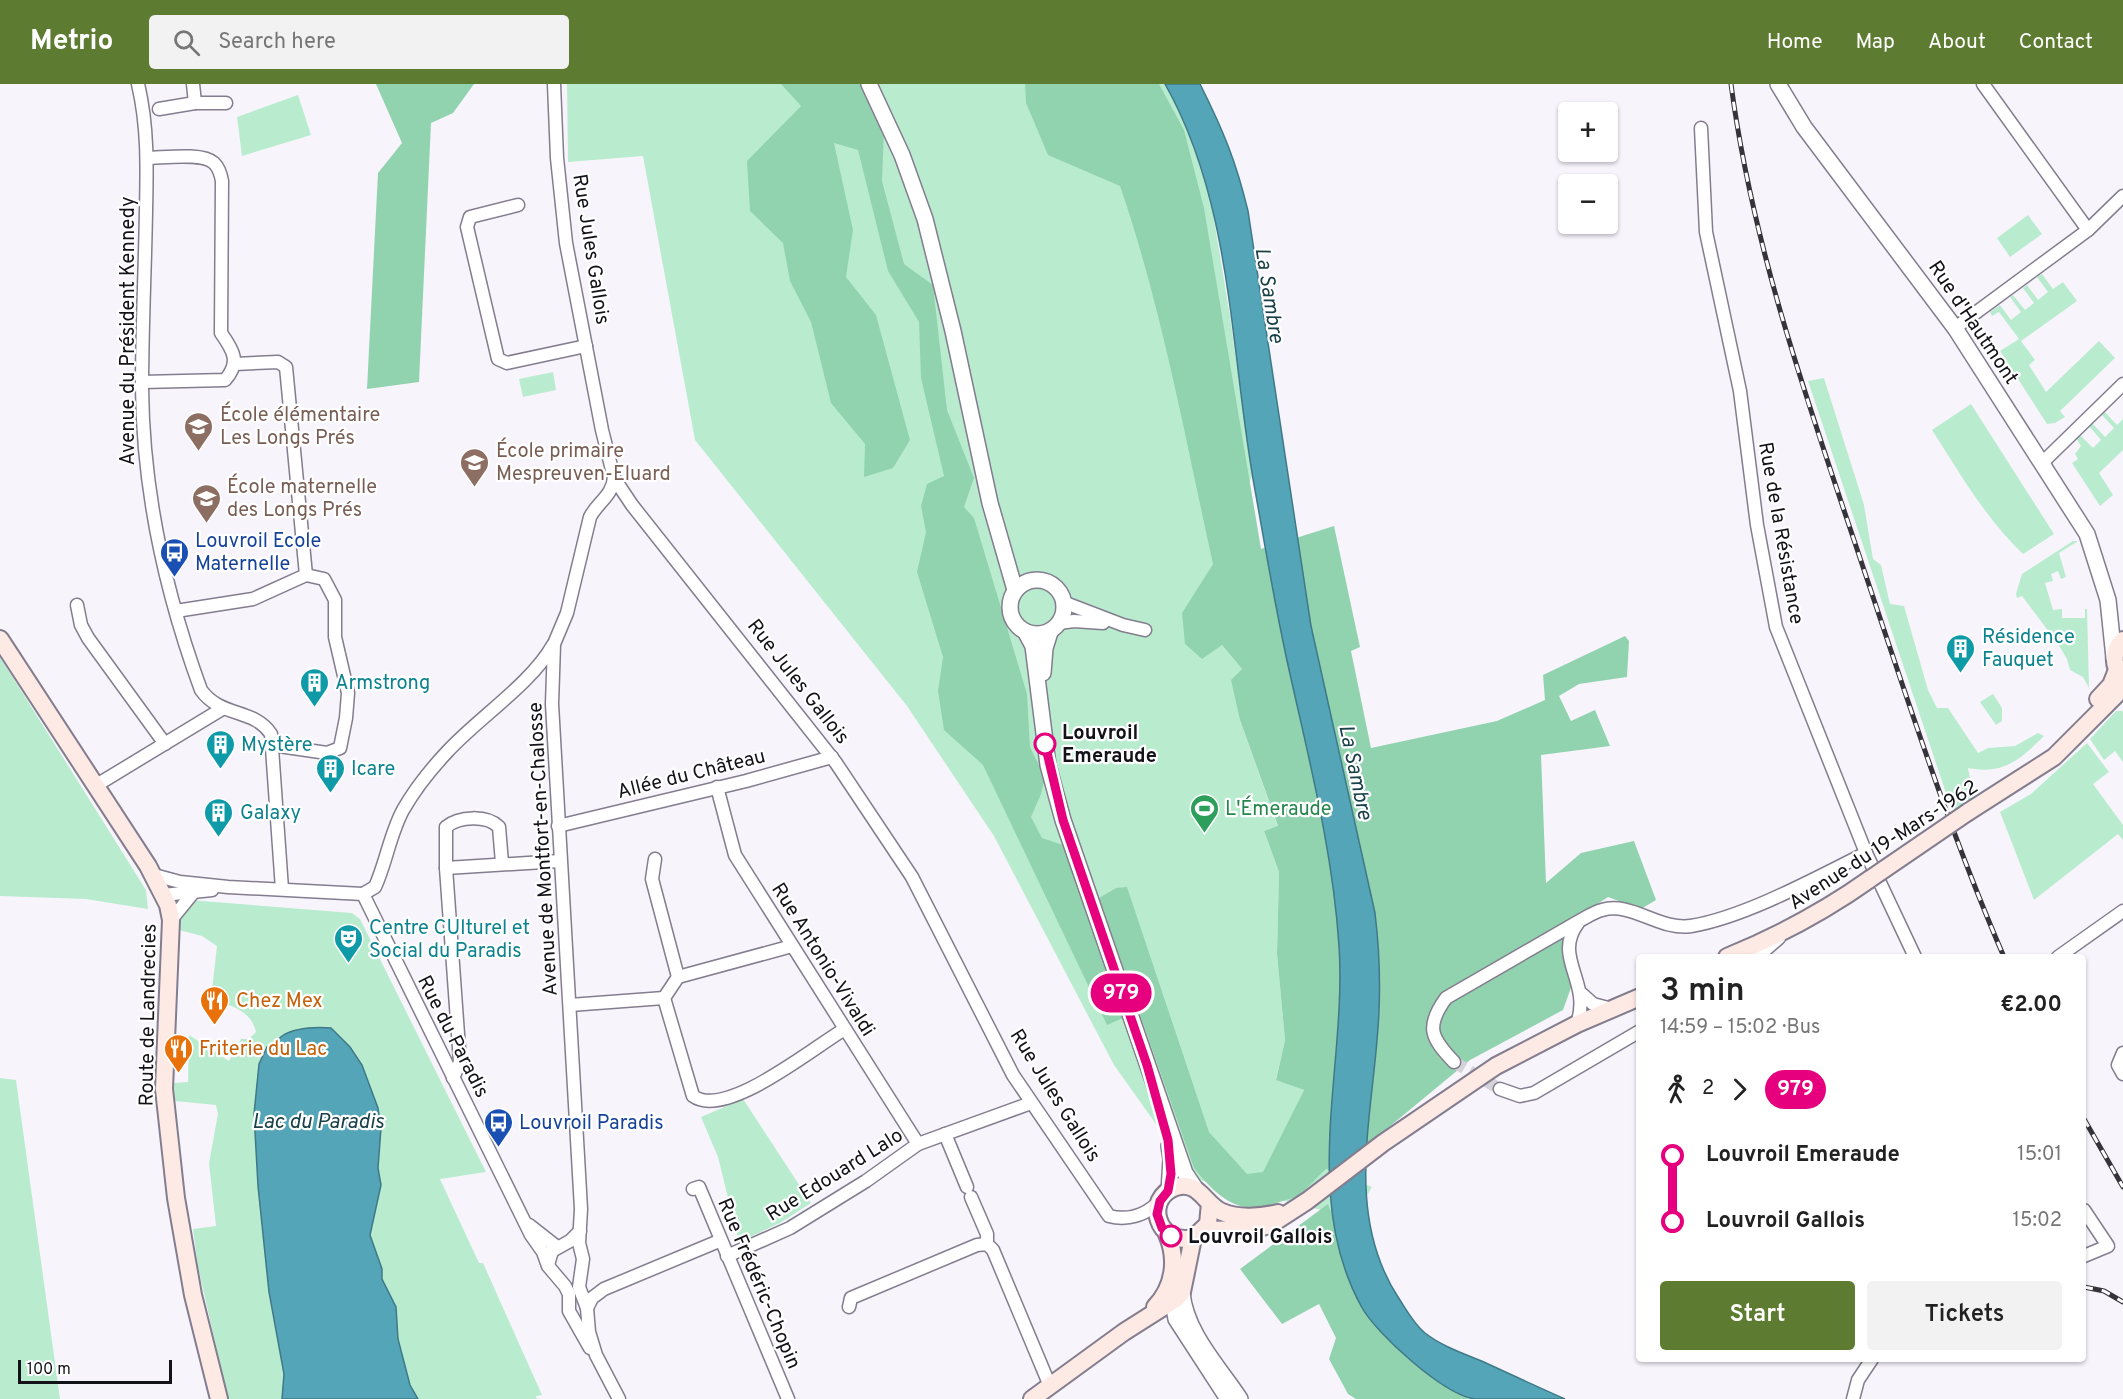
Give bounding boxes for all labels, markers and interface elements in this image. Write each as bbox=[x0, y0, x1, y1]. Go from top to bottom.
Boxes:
search box bbox=[149, 15, 569, 69]
text: Metrio bbox=[30, 24, 113, 60]
icon: search bbox=[170, 26, 203, 59]
text: Search here bbox=[218, 29, 336, 56]
text: Home bbox=[1767, 29, 1823, 56]
text: Map bbox=[1856, 29, 1895, 56]
text: About bbox=[1928, 29, 1986, 56]
text: Contact bbox=[2019, 29, 2093, 56]
map controls bbox=[1558, 102, 1618, 234]
button: + bbox=[1558, 102, 1618, 162]
street label: Rue Jules Gallois bbox=[565, 172, 615, 326]
button: − bbox=[1558, 174, 1618, 234]
street label: Avenue du Président Kennedy bbox=[116, 197, 142, 465]
water label: La Sambre bbox=[1248, 245, 1290, 346]
street label: Rue d'Hautmont bbox=[1921, 256, 2023, 390]
place label: École élémentaire Les Longs Prés bbox=[220, 401, 380, 452]
school or university icon: École élémentaire Les Longs Prés bbox=[183, 410, 215, 452]
place label: École primaire Mespreuven-Eluard bbox=[496, 437, 671, 488]
street label: Rue de la Résistance bbox=[1751, 440, 1809, 627]
school or university icon: École primaire Mespreuven-Eluard bbox=[459, 446, 491, 488]
place label: École maternelle des Longs Prés bbox=[227, 473, 377, 524]
school or university icon: École maternelle des Longs Prés bbox=[190, 482, 222, 524]
place label: Louvroil Ecole Maternelle bbox=[195, 529, 321, 578]
bus stop icon: Louvroil Ecole Maternelle bbox=[158, 536, 190, 578]
street label: Rue Jules Gallois bbox=[740, 614, 854, 750]
place label: Résidence Fauquet bbox=[1982, 625, 2075, 674]
building icon: Résidence Fauquet bbox=[1945, 632, 1977, 674]
building icon: Armstrong bbox=[298, 666, 330, 708]
place label: Armstrong bbox=[335, 671, 430, 697]
street label: Avenue de Montfort-en-Chalosse bbox=[523, 701, 565, 997]
place label: Louvroil Emeraude bbox=[1062, 721, 1157, 770]
water label: La Sambre bbox=[1331, 722, 1378, 823]
building icon: Mystère bbox=[204, 728, 236, 770]
place label: Mystère bbox=[241, 733, 313, 759]
marker: Louvroil Emeraude bbox=[1034, 733, 1056, 755]
street label: Allée du Château bbox=[615, 744, 768, 806]
building icon: Icare bbox=[314, 752, 346, 794]
place label: Icare bbox=[351, 757, 395, 783]
street label: Avenue du 19-Mars-1962 bbox=[1784, 775, 1984, 917]
sports icon: L'Émeraude bbox=[1188, 792, 1220, 834]
place label: L'Émeraude bbox=[1225, 795, 1332, 823]
building icon: Galaxy bbox=[203, 796, 235, 838]
place label: Galaxy bbox=[240, 801, 301, 827]
street label: Rue Antonio-Vivaldi bbox=[765, 878, 880, 1042]
place label: Centre CUlturel et Social du Paradis bbox=[369, 916, 530, 965]
theatre icon: Centre CUlturel et Social du Paradis bbox=[332, 922, 364, 964]
street label: Route de Landrecies bbox=[134, 923, 164, 1107]
street label: Rue du Paradis bbox=[410, 971, 494, 1102]
text: 3 min bbox=[1660, 971, 1745, 1013]
line badge: 979 bbox=[1086, 974, 1156, 1012]
text: 979 bbox=[1103, 980, 1139, 1007]
restaurant icon: Chez Mex bbox=[199, 984, 231, 1026]
place label: Chez Mex bbox=[236, 989, 322, 1015]
text: €2.00 bbox=[2000, 992, 2062, 1019]
text: 14:59 – 15:02 · Bus bbox=[1660, 1015, 1820, 1041]
street label: Rue Jules Gallois bbox=[1003, 1025, 1106, 1167]
restaurant icon: Friterie du Lac bbox=[162, 1032, 194, 1074]
place label: Friterie du Lac bbox=[199, 1037, 327, 1063]
icon: walk bbox=[1660, 1073, 1693, 1106]
icon: forward bbox=[1723, 1073, 1756, 1106]
text: 2 bbox=[1702, 1076, 1714, 1102]
text: 979 bbox=[1777, 1076, 1814, 1103]
bus stop icon: Louvroil Paradis bbox=[482, 1106, 514, 1148]
water label: Lac du Paradis bbox=[252, 1109, 385, 1136]
place label: Louvroil Paradis bbox=[519, 1111, 664, 1137]
street label: Rue Edouard Lalo bbox=[762, 1123, 908, 1228]
text: Louvroil Emeraude bbox=[1706, 1142, 1900, 1169]
text: 15:01 bbox=[2017, 1142, 2062, 1168]
street label: Rue Frédéric-Chopin bbox=[710, 1194, 806, 1373]
text: Louvroil Gallois bbox=[1706, 1208, 1865, 1235]
text: 15:02 bbox=[2013, 1208, 2062, 1234]
marker: Louvroil Gallois bbox=[1160, 1225, 1182, 1247]
place label: Louvroil Gallois bbox=[1188, 1225, 1333, 1251]
button: Start bbox=[1660, 1281, 1855, 1350]
button: Tickets bbox=[1867, 1281, 2062, 1350]
scale bar bbox=[18, 1357, 172, 1384]
text: 100 m bbox=[27, 1360, 71, 1380]

